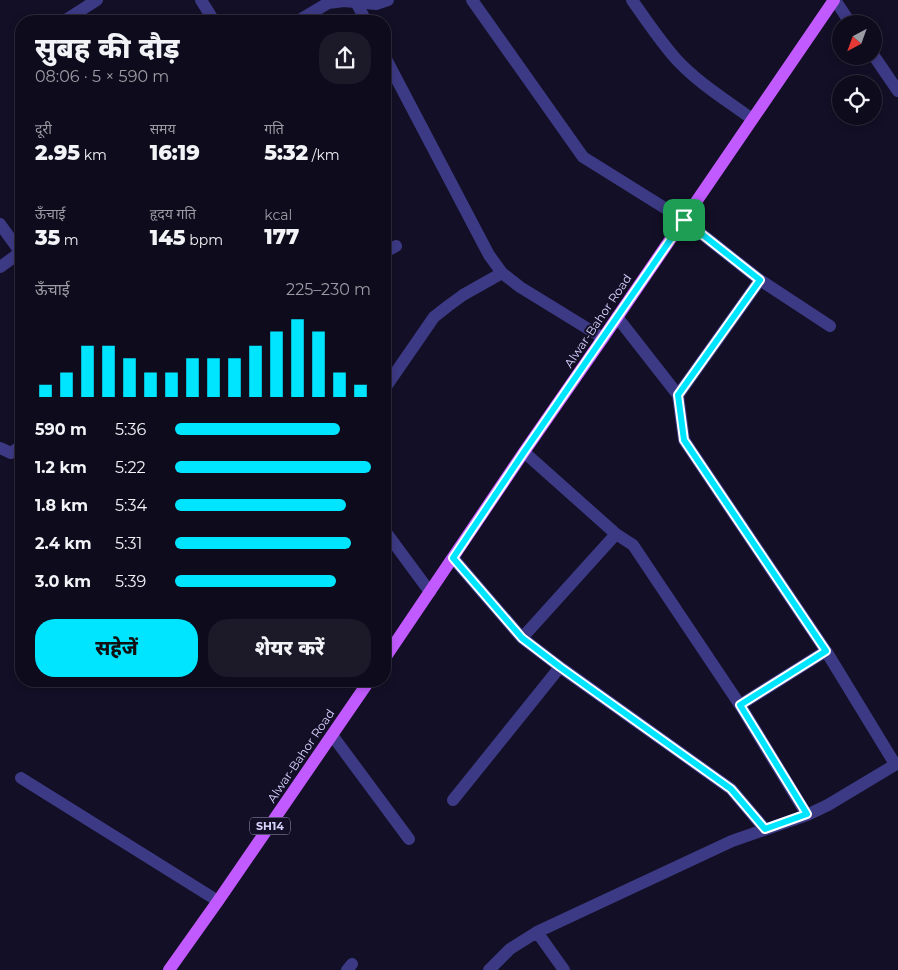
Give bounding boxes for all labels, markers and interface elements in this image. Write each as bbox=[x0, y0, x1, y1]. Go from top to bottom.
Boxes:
north arrow bbox=[832, 15, 882, 65]
map controls bbox=[832, 15, 882, 125]
text: सुबह की दौड़ bbox=[35, 31, 179, 65]
button: share bbox=[319, 32, 371, 84]
text: 08:06 · 5 × 590 m bbox=[35, 67, 169, 86]
button: locate bbox=[832, 75, 882, 125]
text: दूरी bbox=[35, 120, 52, 138]
text: समय bbox=[150, 120, 176, 138]
text: गति bbox=[264, 120, 284, 138]
text: 2.95 bbox=[35, 140, 80, 165]
text: 16:19 bbox=[150, 140, 200, 165]
text: 5:32 bbox=[264, 140, 308, 165]
text: km bbox=[80, 146, 107, 164]
text: /km bbox=[308, 146, 340, 164]
pin bbox=[663, 199, 705, 241]
text: ऊँचाई bbox=[35, 205, 65, 223]
text: हृदय गति bbox=[150, 205, 196, 223]
text: kcal bbox=[264, 206, 292, 224]
icon: arrive bbox=[670, 206, 698, 234]
text: 177 bbox=[264, 224, 299, 249]
text: 35 bbox=[35, 225, 60, 250]
text: 145 bbox=[150, 225, 186, 250]
text: m bbox=[60, 231, 79, 249]
text: bpm bbox=[186, 231, 223, 249]
street label: Alwar-Bahor Road bbox=[561, 271, 634, 370]
text: ऊँचाई bbox=[35, 280, 70, 299]
text: 225–230 m bbox=[286, 280, 371, 299]
text: 590 m bbox=[35, 420, 87, 439]
text: 5:36 bbox=[115, 420, 146, 439]
text: 1.2 km bbox=[35, 458, 87, 477]
text: 5:22 bbox=[115, 458, 146, 477]
text: 1.8 km bbox=[35, 496, 88, 515]
text: 5:34 bbox=[115, 496, 147, 515]
text: 2.4 km bbox=[35, 534, 92, 553]
text: 5:31 bbox=[115, 534, 142, 553]
text: 3.0 km bbox=[35, 572, 91, 591]
text: 5:39 bbox=[115, 572, 146, 591]
button: सहेजें bbox=[35, 619, 198, 677]
button: शेयर करें bbox=[208, 619, 371, 677]
street label: Alwar-Bahor Road bbox=[264, 706, 337, 805]
road number: SH14 bbox=[250, 818, 290, 834]

